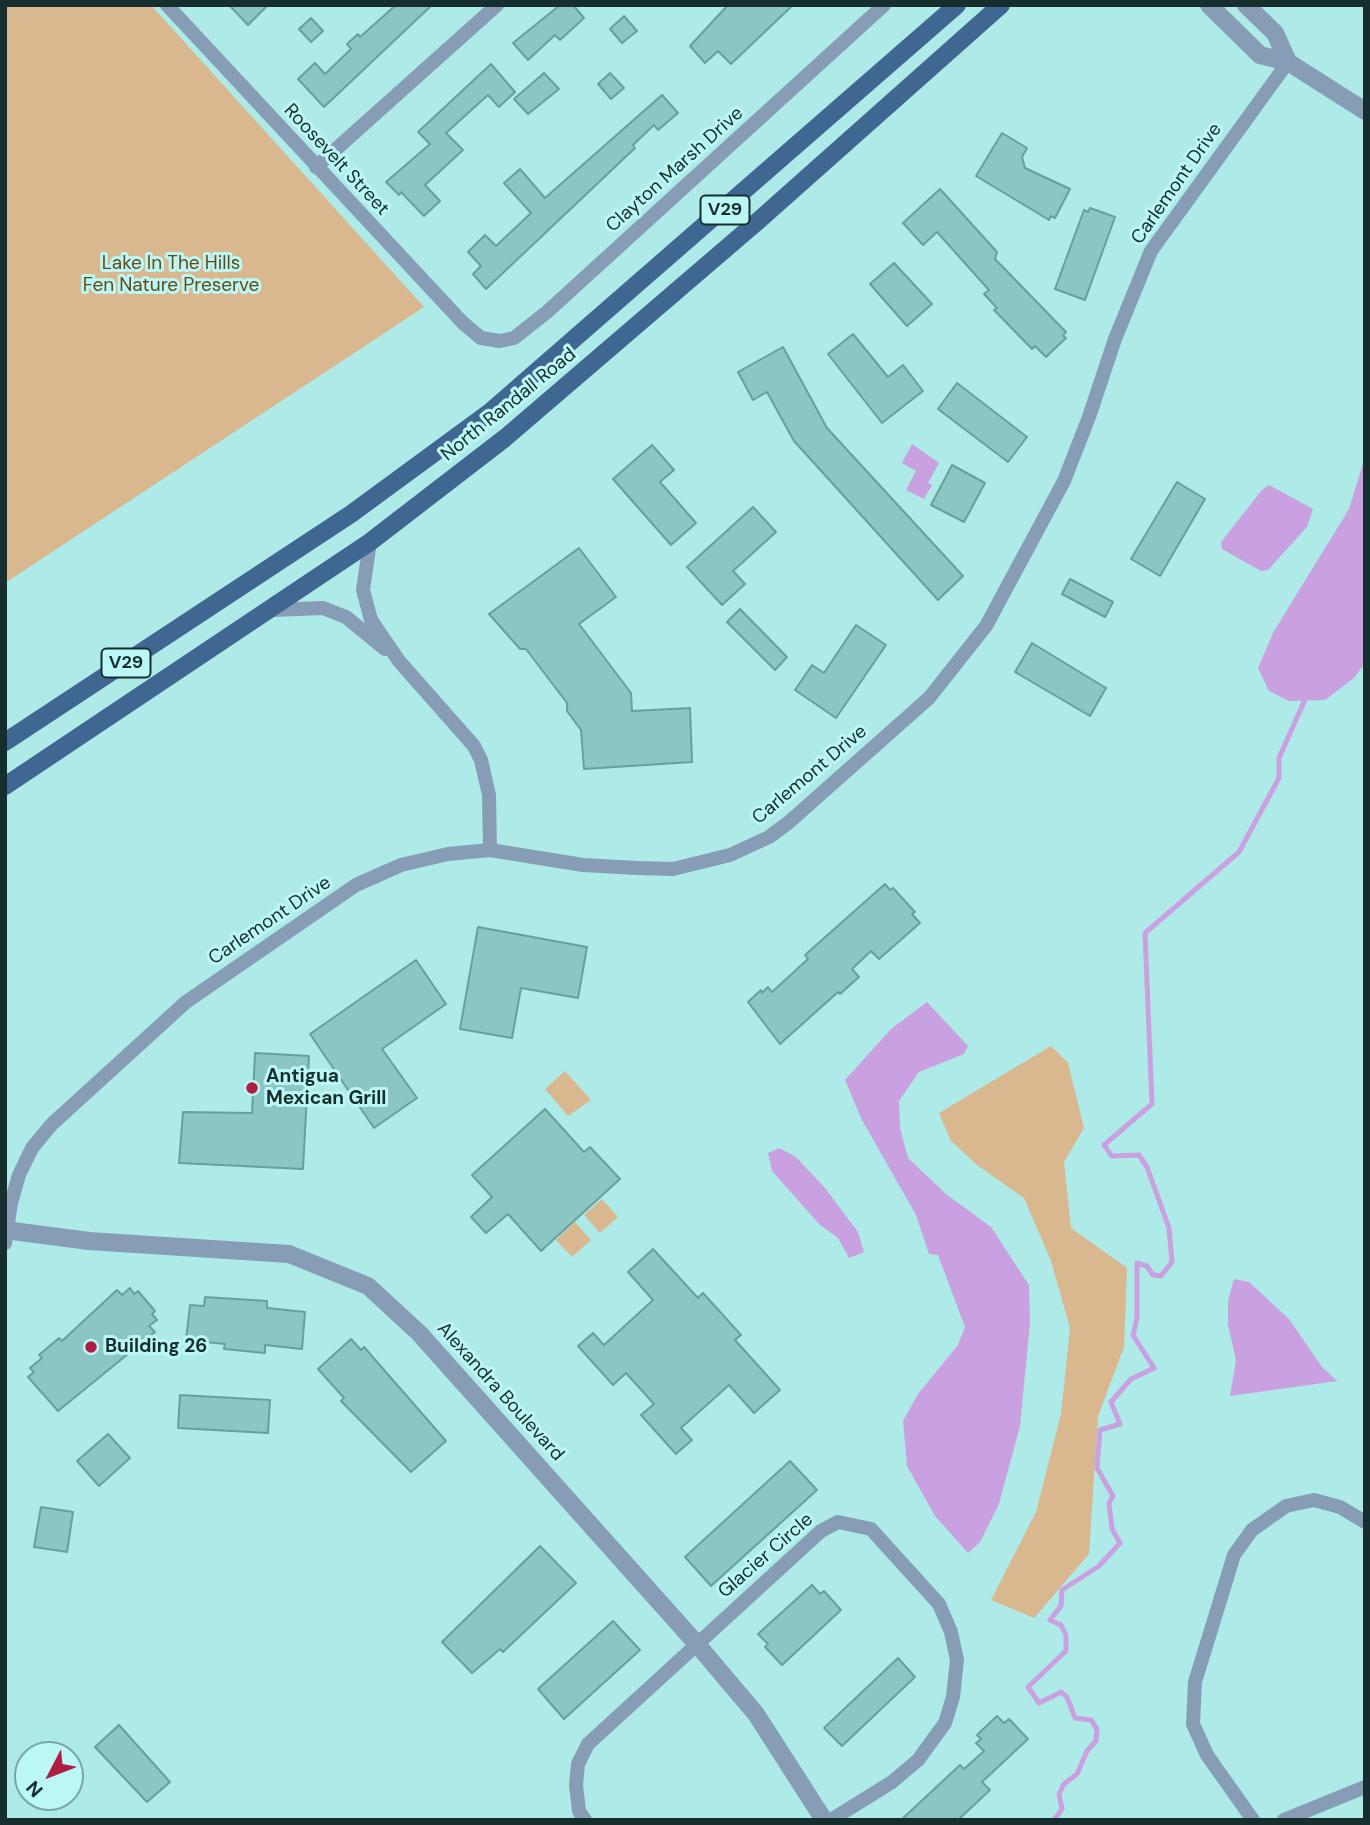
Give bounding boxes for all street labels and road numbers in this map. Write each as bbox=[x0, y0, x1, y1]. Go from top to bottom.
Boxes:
street label: Roosevelt Street bbox=[279, 100, 393, 220]
street label: Clayton Marsh Drive bbox=[602, 102, 748, 238]
street label: Carlemont Drive bbox=[1127, 119, 1227, 249]
road number: V29 bbox=[700, 196, 750, 224]
street label: North Randall Road bbox=[437, 344, 581, 466]
road number: V29 bbox=[102, 648, 150, 678]
street label: Carlemont Drive bbox=[748, 720, 872, 830]
street label: Carlemont Drive bbox=[205, 872, 335, 970]
street label: Alexandra Boulevard bbox=[432, 1318, 568, 1466]
street label: Glacier Circle bbox=[714, 1509, 818, 1603]

